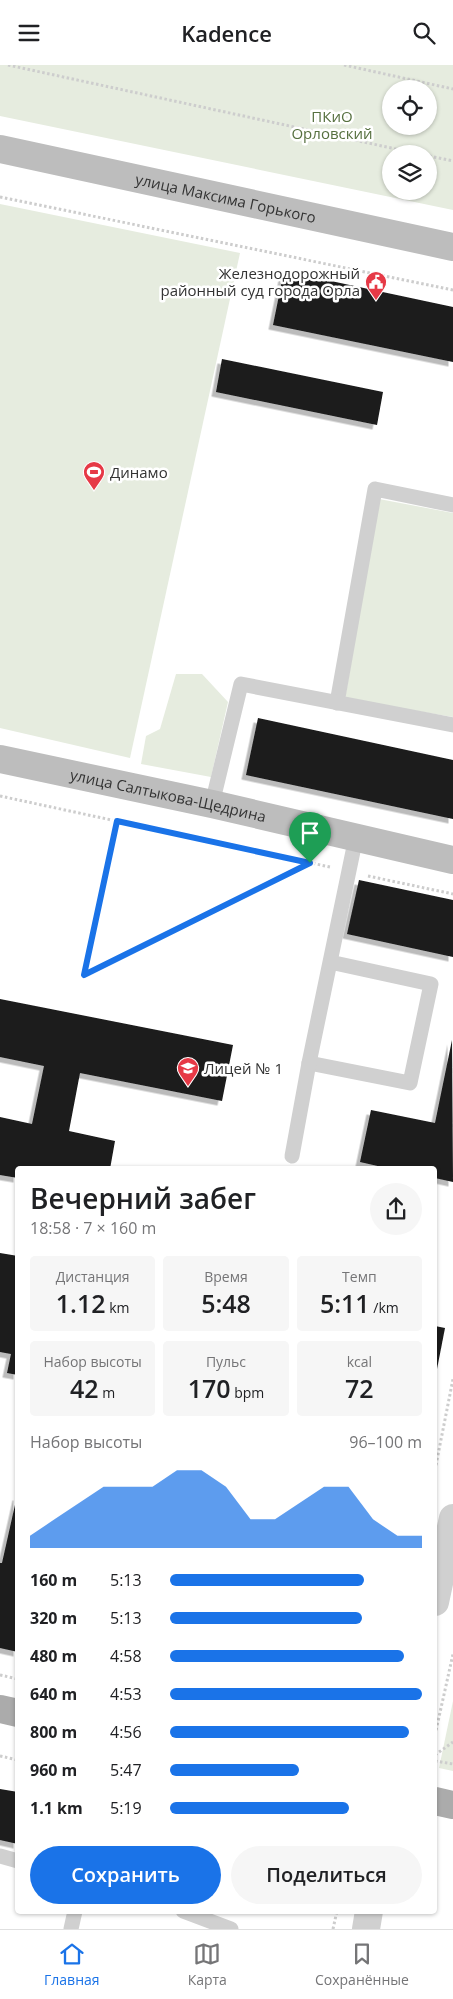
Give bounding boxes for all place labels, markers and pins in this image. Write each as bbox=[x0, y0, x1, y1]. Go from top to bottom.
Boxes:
place label: Железнодорожный районный суд города Орла bbox=[160, 263, 360, 300]
public building icon: Железнодорожный районный суд города Орла bbox=[364, 270, 388, 301]
sports icon: Динамо bbox=[82, 460, 106, 491]
place label: Динамо bbox=[110, 462, 168, 482]
pin bbox=[289, 812, 331, 863]
school or university icon: Лицей № 1 bbox=[176, 1056, 200, 1087]
place label: Лицей № 1 bbox=[204, 1058, 283, 1078]

